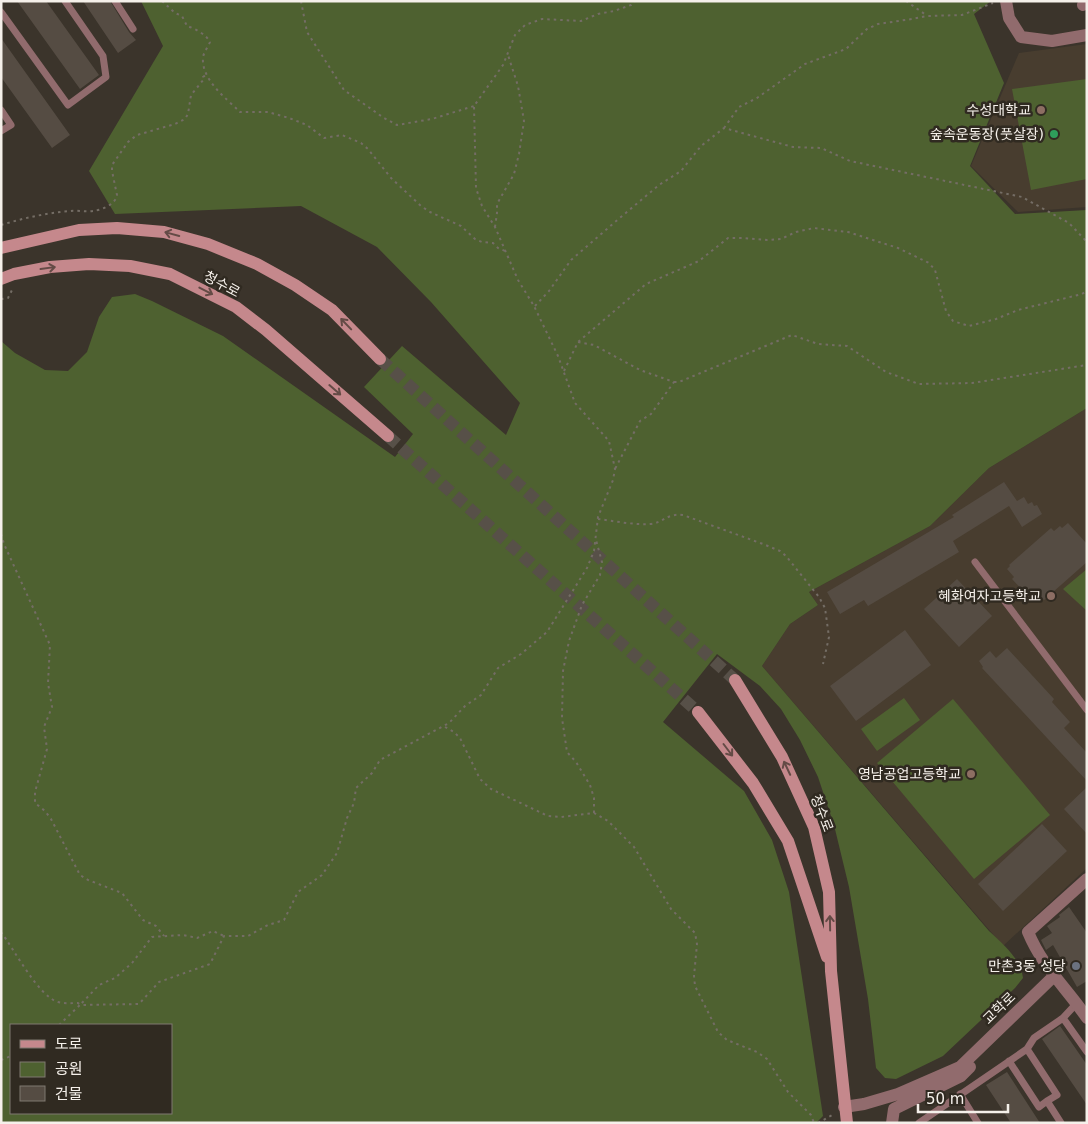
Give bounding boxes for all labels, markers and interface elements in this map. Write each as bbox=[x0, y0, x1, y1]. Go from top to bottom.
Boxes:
place label: 수성대학교 bbox=[967, 102, 1031, 118]
marker: 수성대학교 bbox=[1035, 104, 1047, 116]
place label: 숲속운동장(풋살장) bbox=[930, 126, 1044, 142]
marker: 숲속운동장(풋살장) bbox=[1048, 128, 1060, 140]
one-way arrow bbox=[165, 229, 181, 238]
one-way arrow bbox=[40, 262, 56, 272]
street label: 청수로 bbox=[201, 268, 243, 300]
one-way arrow bbox=[198, 287, 213, 296]
one-way arrow bbox=[339, 318, 352, 330]
one-way arrow bbox=[328, 384, 341, 395]
place label: 혜화여자고등학교 bbox=[938, 588, 1041, 604]
marker: 혜화여자고등학교 bbox=[1045, 590, 1057, 602]
one-way arrow bbox=[723, 743, 734, 756]
one-way arrow bbox=[781, 761, 791, 776]
place label: 영남공업고등학교 bbox=[858, 766, 961, 782]
marker: 영남공업고등학교 bbox=[965, 768, 977, 780]
street label: 청수로 bbox=[808, 792, 836, 834]
one-way arrow bbox=[825, 915, 835, 931]
place label: 만촌3동 성당 bbox=[988, 958, 1066, 974]
marker: 만촌3동 성당 bbox=[1070, 960, 1082, 972]
street label: 교학로 bbox=[980, 989, 1019, 1027]
legend bbox=[10, 1024, 172, 1114]
text: 도로 bbox=[55, 1035, 83, 1053]
text: 공원 bbox=[55, 1060, 83, 1078]
scale bar bbox=[918, 1082, 1008, 1114]
text: 건물 bbox=[55, 1085, 83, 1103]
text: 50 m bbox=[926, 1090, 964, 1108]

